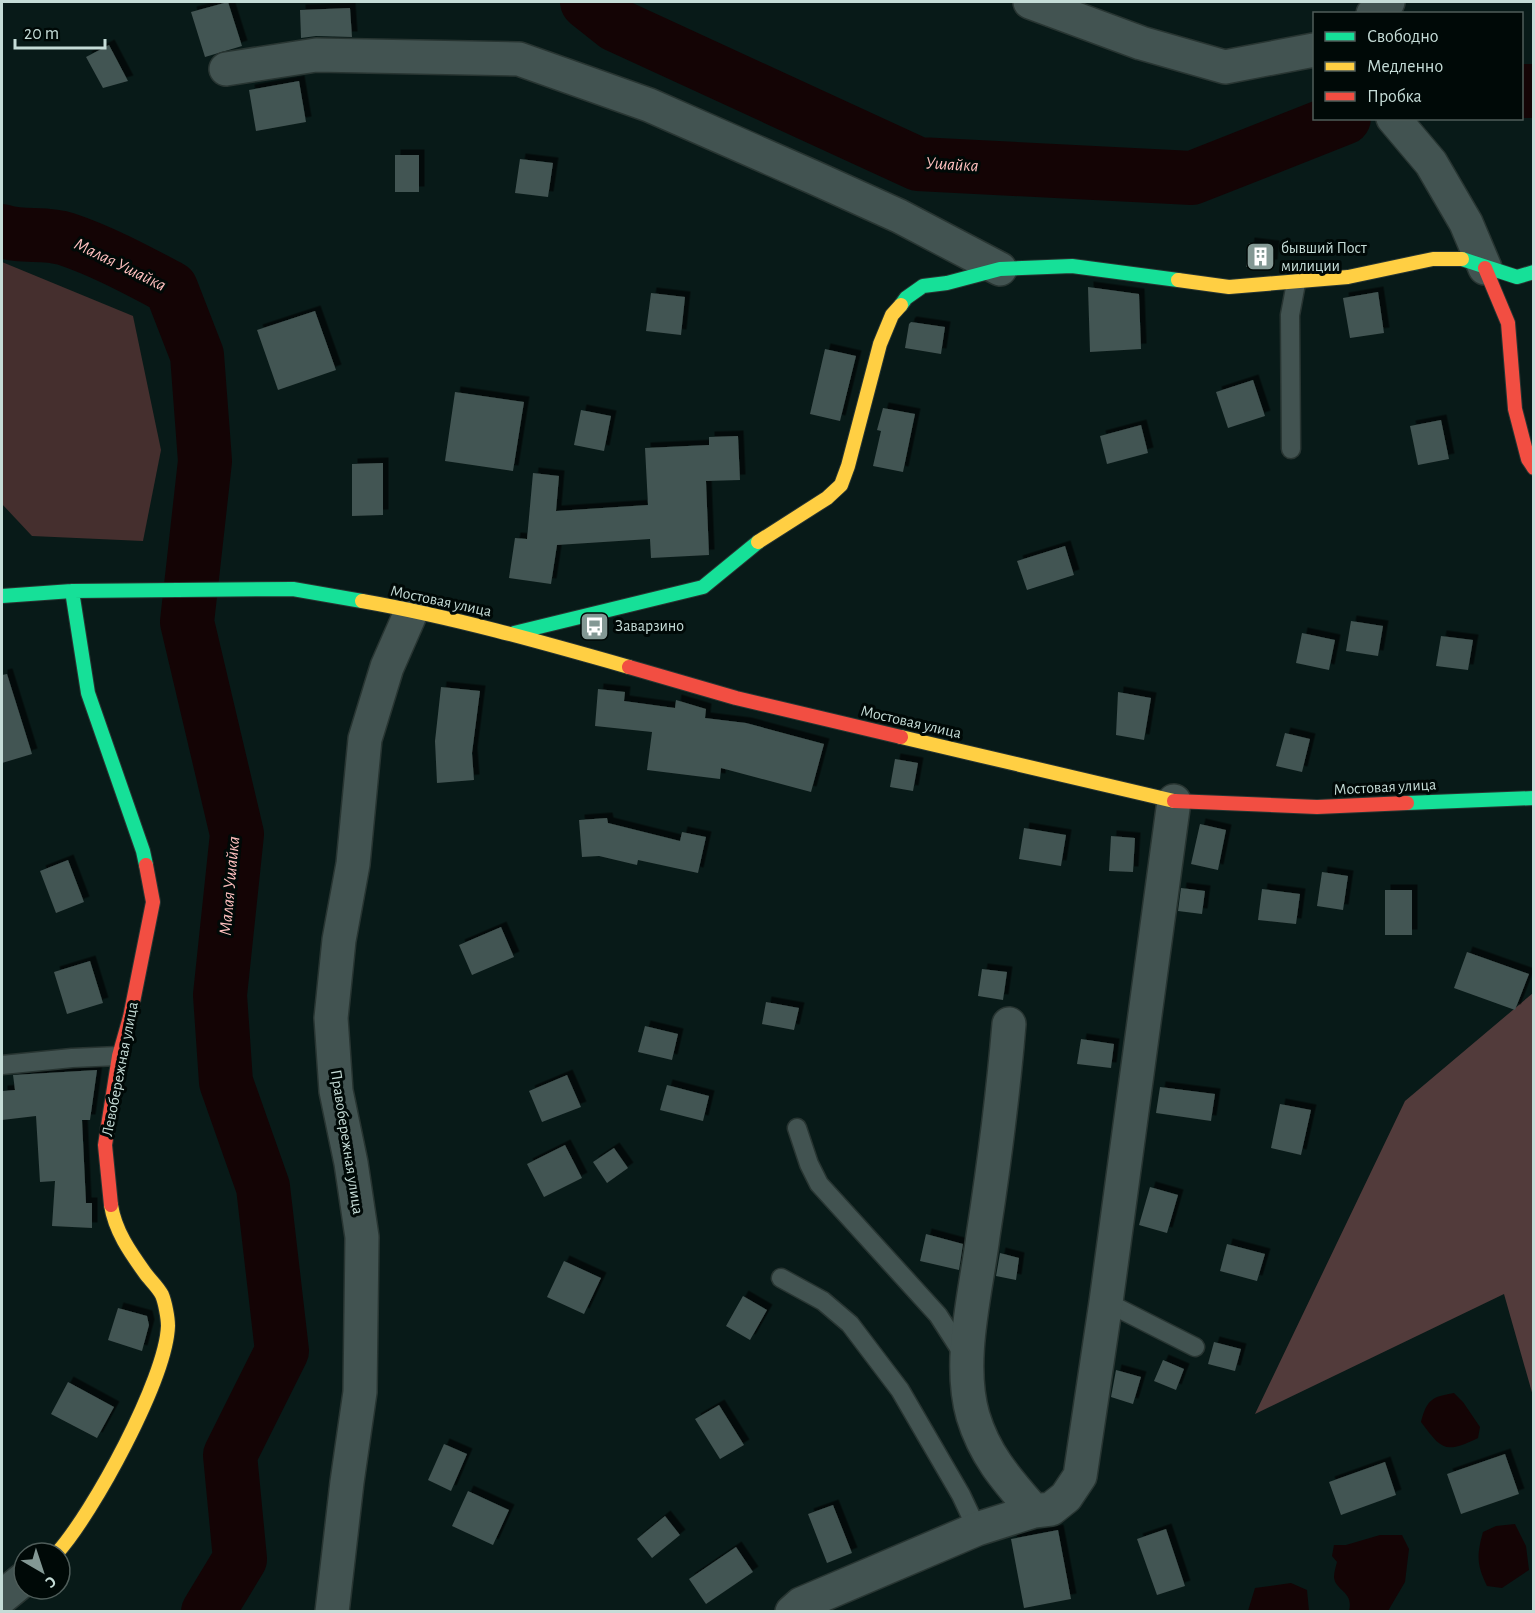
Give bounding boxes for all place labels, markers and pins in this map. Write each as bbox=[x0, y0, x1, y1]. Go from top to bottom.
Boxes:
place label: бывший Пост милиции bbox=[1281, 240, 1367, 274]
building icon: бывший Пост милиции bbox=[1244, 241, 1276, 273]
bus stop icon: Заварзино bbox=[578, 610, 610, 642]
place label: Заварзино bbox=[615, 618, 684, 634]

